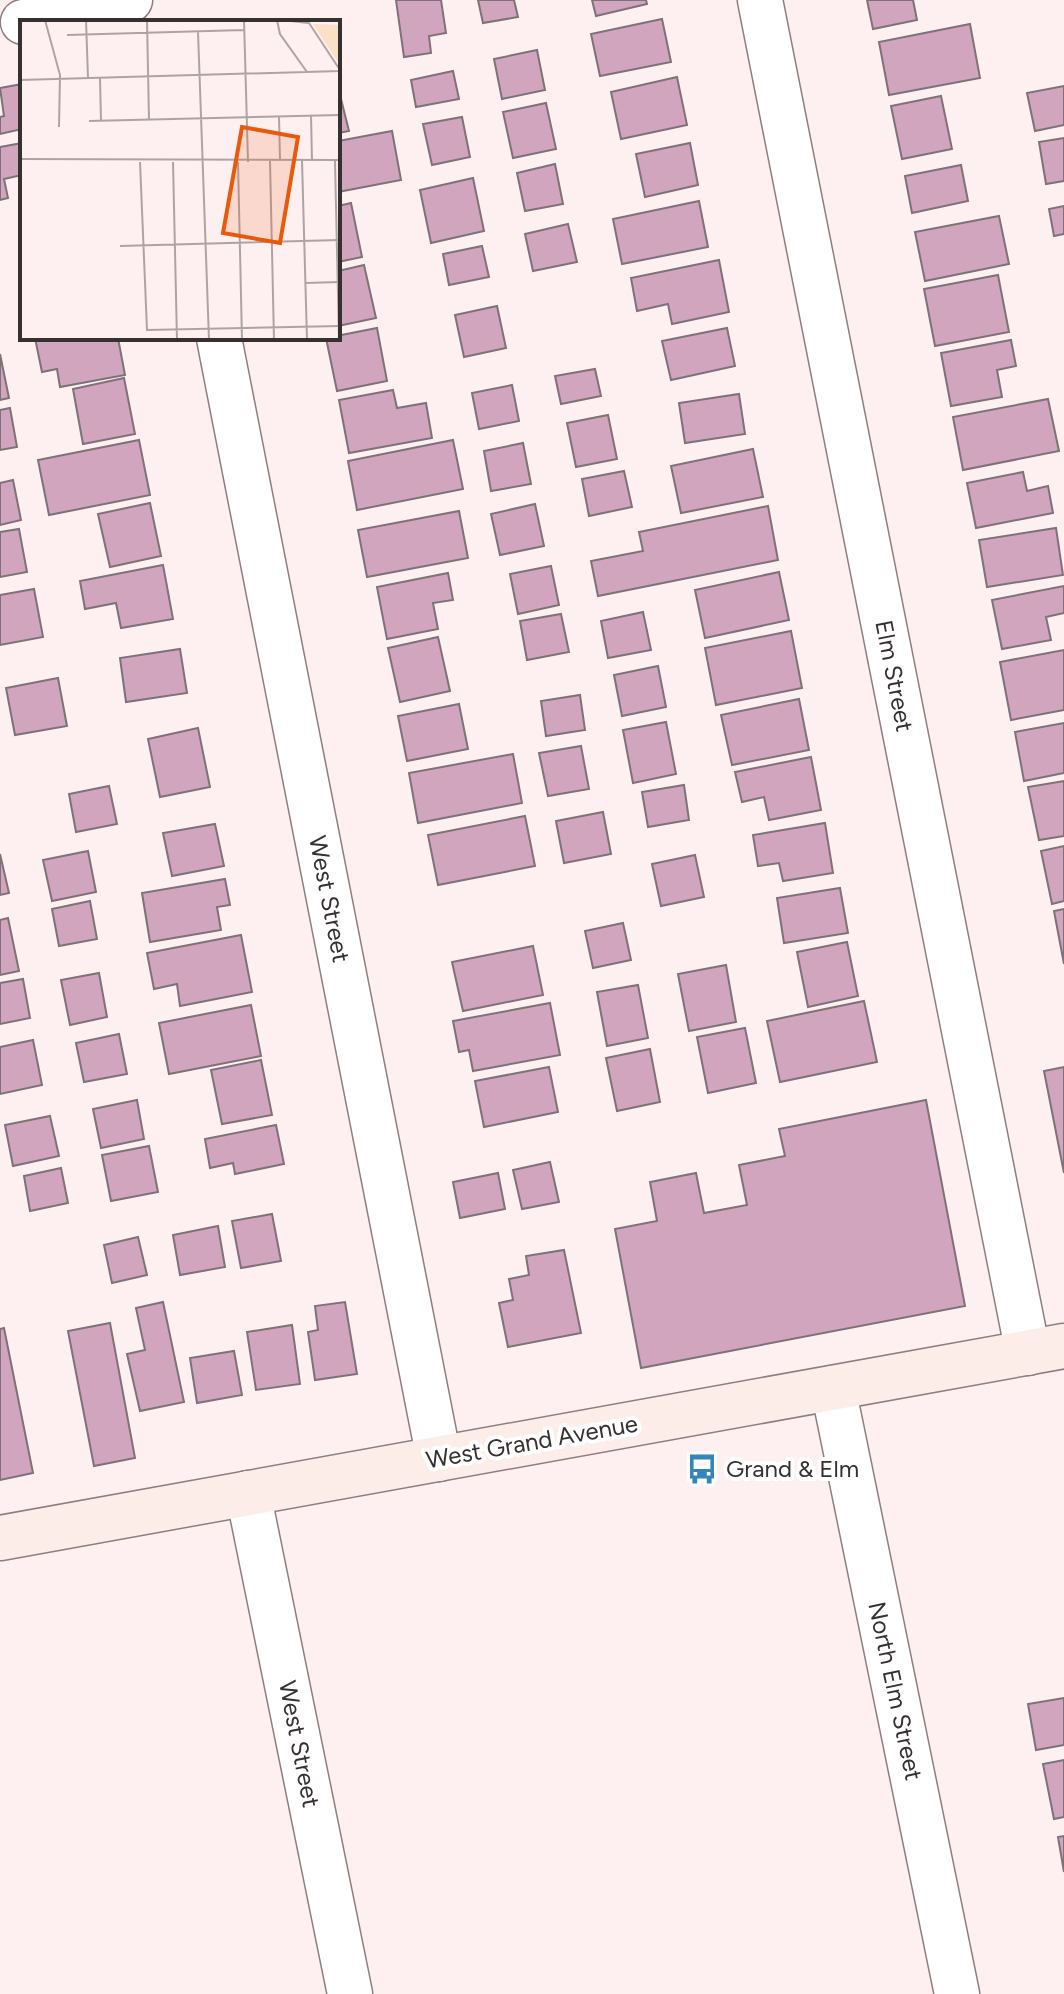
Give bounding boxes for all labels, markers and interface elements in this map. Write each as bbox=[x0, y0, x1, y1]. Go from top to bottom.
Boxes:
inset map bbox=[20, 20, 340, 340]
street label: Elm Street bbox=[869, 618, 920, 734]
street label: West Street bbox=[303, 833, 356, 965]
street label: West Grand Avenue bbox=[424, 1409, 640, 1474]
bus stop icon: Grand & Elm bbox=[685, 1452, 719, 1486]
place label: Grand & Elm bbox=[726, 1454, 859, 1483]
street label: North Elm Street bbox=[862, 1599, 929, 1783]
street label: West Street bbox=[273, 1678, 326, 1810]

